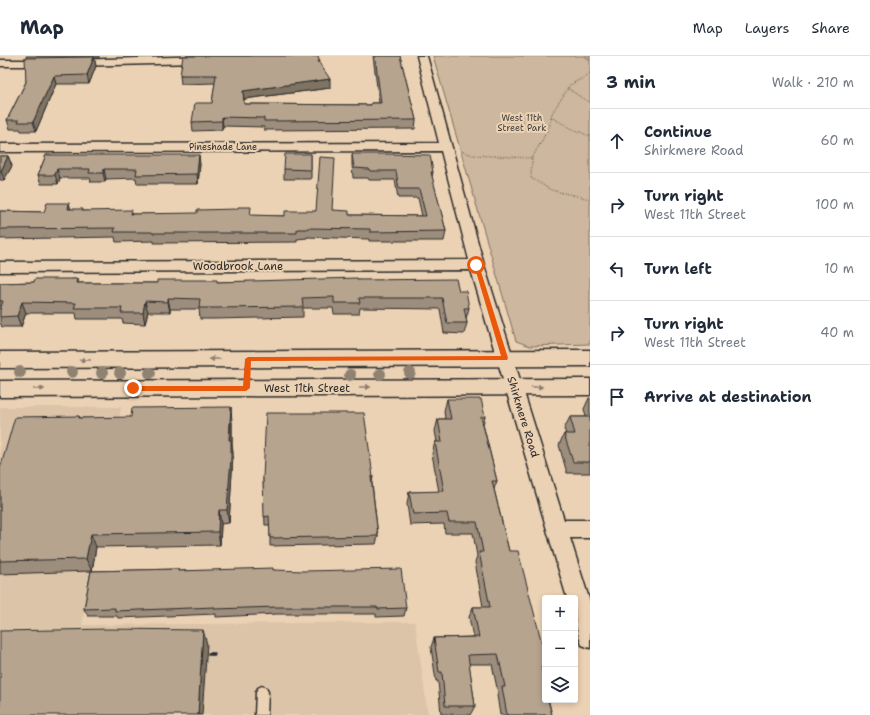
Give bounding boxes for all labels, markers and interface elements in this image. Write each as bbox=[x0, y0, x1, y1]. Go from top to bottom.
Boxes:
text: Map bbox=[20, 15, 64, 40]
text: Map bbox=[693, 19, 723, 37]
text: Layers bbox=[745, 19, 789, 37]
text: Share bbox=[811, 19, 850, 37]
text: 3 min bbox=[606, 71, 656, 93]
text: Walk · 210 m bbox=[772, 74, 854, 91]
park label: West 11th Street Park bbox=[498, 112, 546, 134]
text: Continue bbox=[644, 122, 712, 142]
icon: ahead bbox=[606, 130, 628, 152]
text: 60 m bbox=[821, 132, 854, 149]
street label: Pineshade Lane bbox=[189, 141, 257, 153]
text: Shirkmere Road bbox=[644, 142, 744, 159]
text: Turn right bbox=[644, 186, 724, 206]
icon: right bbox=[606, 194, 628, 216]
text: 100 m bbox=[815, 196, 854, 213]
text: West 11th Street bbox=[644, 206, 746, 223]
route start bbox=[467, 256, 485, 274]
icon: left bbox=[606, 258, 628, 280]
street label: Woodbrook Lane bbox=[193, 259, 283, 274]
text: Turn left bbox=[644, 259, 712, 279]
text: 10 m bbox=[824, 260, 854, 277]
text: Turn right bbox=[644, 314, 724, 334]
icon: right bbox=[606, 322, 628, 344]
text: 40 m bbox=[820, 324, 854, 341]
text: West 11th Street bbox=[644, 334, 746, 351]
one-way arrow bbox=[208, 356, 221, 362]
one-way arrow bbox=[78, 357, 91, 363]
street label: Shirkmere Road bbox=[504, 375, 542, 459]
route end bbox=[124, 379, 142, 397]
street label: West 11th Street bbox=[264, 381, 350, 396]
one-way arrow bbox=[359, 384, 372, 390]
one-way arrow bbox=[531, 384, 544, 390]
one-way arrow bbox=[33, 386, 46, 392]
icon: arrive bbox=[606, 386, 628, 408]
text: Arrive at destination bbox=[644, 387, 812, 407]
map controls bbox=[542, 595, 578, 703]
button: + bbox=[542, 595, 578, 631]
button: − bbox=[542, 631, 578, 667]
button: layers bbox=[542, 667, 578, 703]

